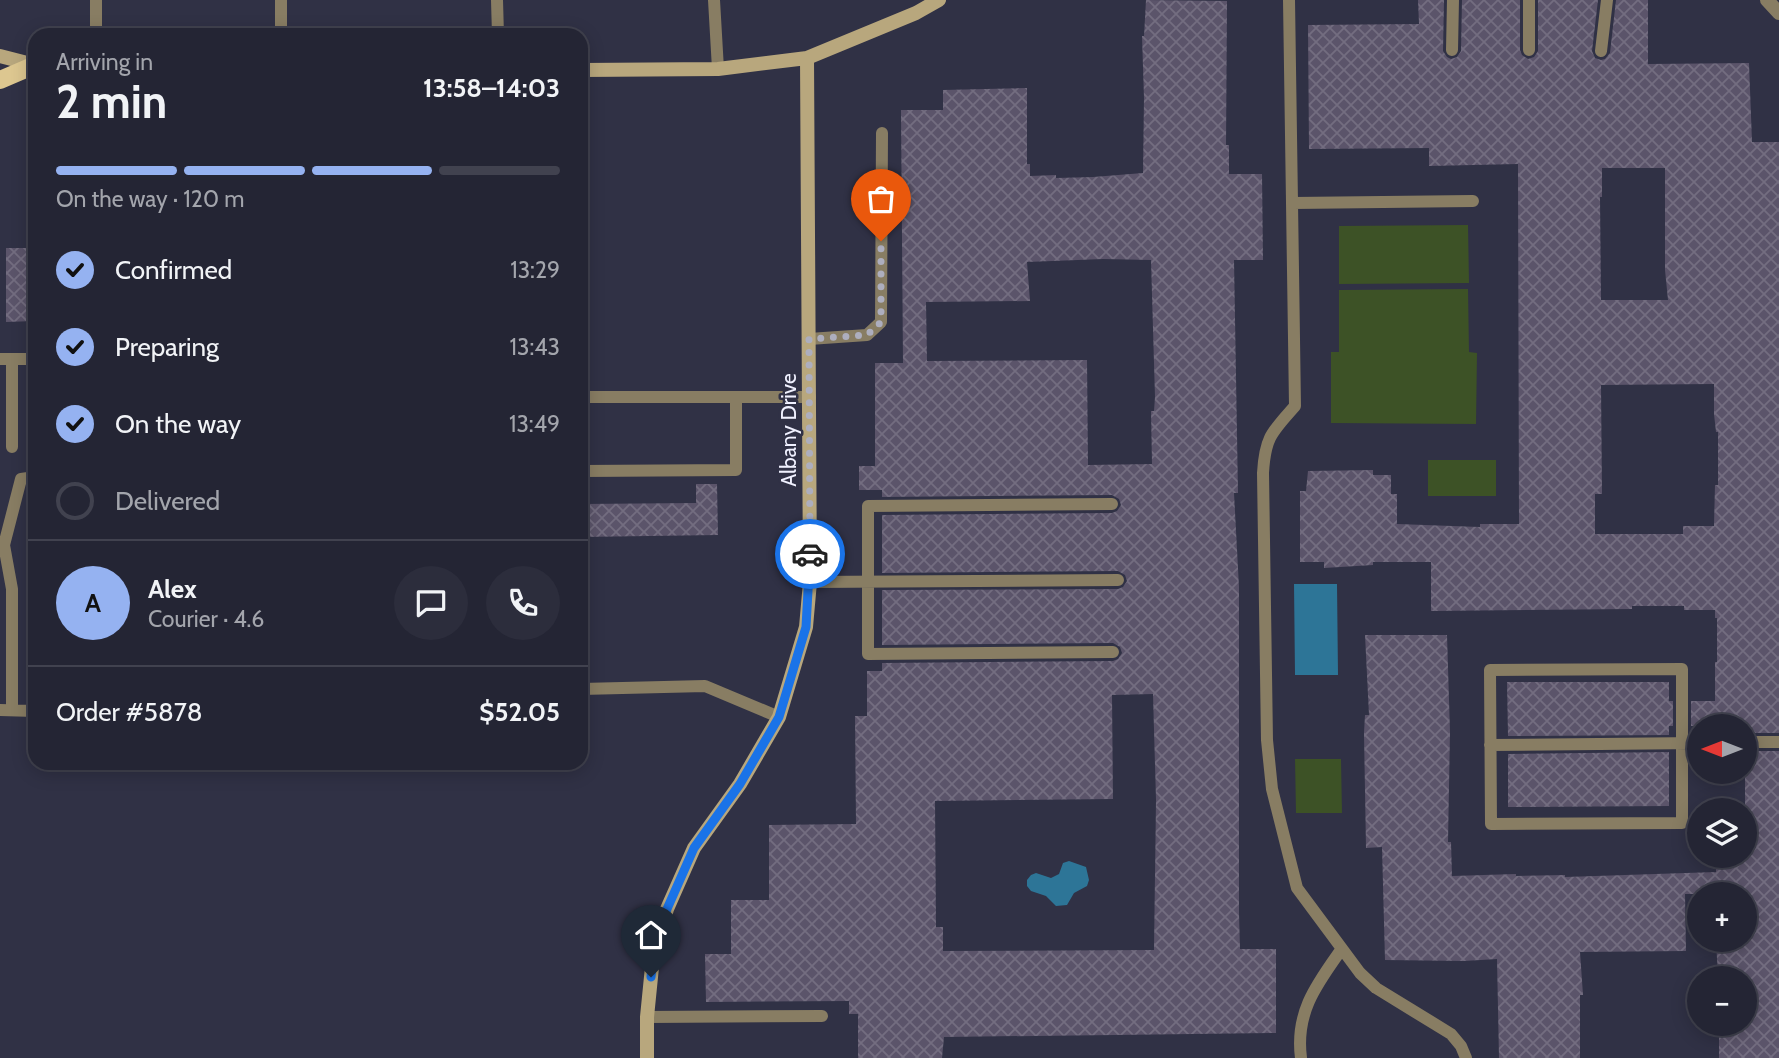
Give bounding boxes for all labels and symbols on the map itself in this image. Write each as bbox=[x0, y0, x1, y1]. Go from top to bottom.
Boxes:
pin bbox=[851, 169, 911, 241]
street label: Albany Drive bbox=[776, 373, 801, 487]
courier bbox=[775, 519, 845, 589]
north arrow bbox=[1687, 714, 1757, 784]
pin bbox=[621, 905, 681, 977]

